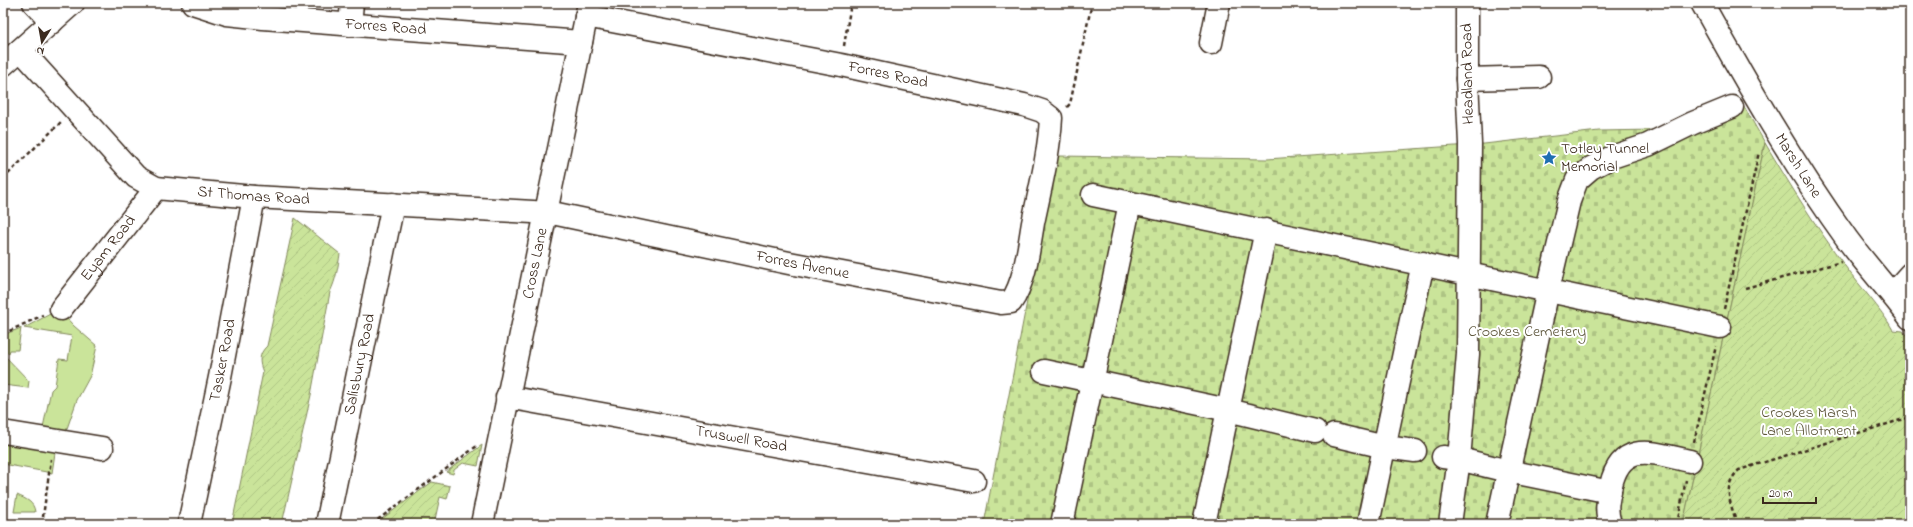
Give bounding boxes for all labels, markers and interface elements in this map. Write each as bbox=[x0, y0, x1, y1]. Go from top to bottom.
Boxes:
street label: Forres Road bbox=[343, 12, 427, 42]
north arrow bbox=[22, 22, 62, 62]
street label: Headland Road bbox=[1455, 23, 1481, 125]
text: N bbox=[35, 42, 45, 59]
street label: Forres Road bbox=[845, 55, 930, 95]
street label: Marsh Lane bbox=[1768, 129, 1828, 204]
place label: Totley Tunnel Memorial bbox=[1561, 137, 1649, 179]
place icon: Totley Tunnel Memorial bbox=[1540, 149, 1558, 167]
street label: St Thomas Road bbox=[196, 180, 310, 212]
street label: Eyam Road bbox=[75, 210, 142, 287]
street label: Cross Lane bbox=[517, 225, 555, 301]
street label: Forres Avenue bbox=[753, 244, 852, 286]
street label: Salisbury Road bbox=[338, 312, 382, 417]
street label: Tasker Road bbox=[203, 317, 243, 404]
park label: Crookes Cemetery bbox=[1468, 320, 1586, 344]
park label: Crookes Marsh Lane Allotment bbox=[1761, 401, 1857, 443]
street label: Truswell Road bbox=[693, 419, 789, 459]
scale bar bbox=[1763, 479, 1816, 505]
text: 20 m bbox=[1769, 485, 1792, 503]

